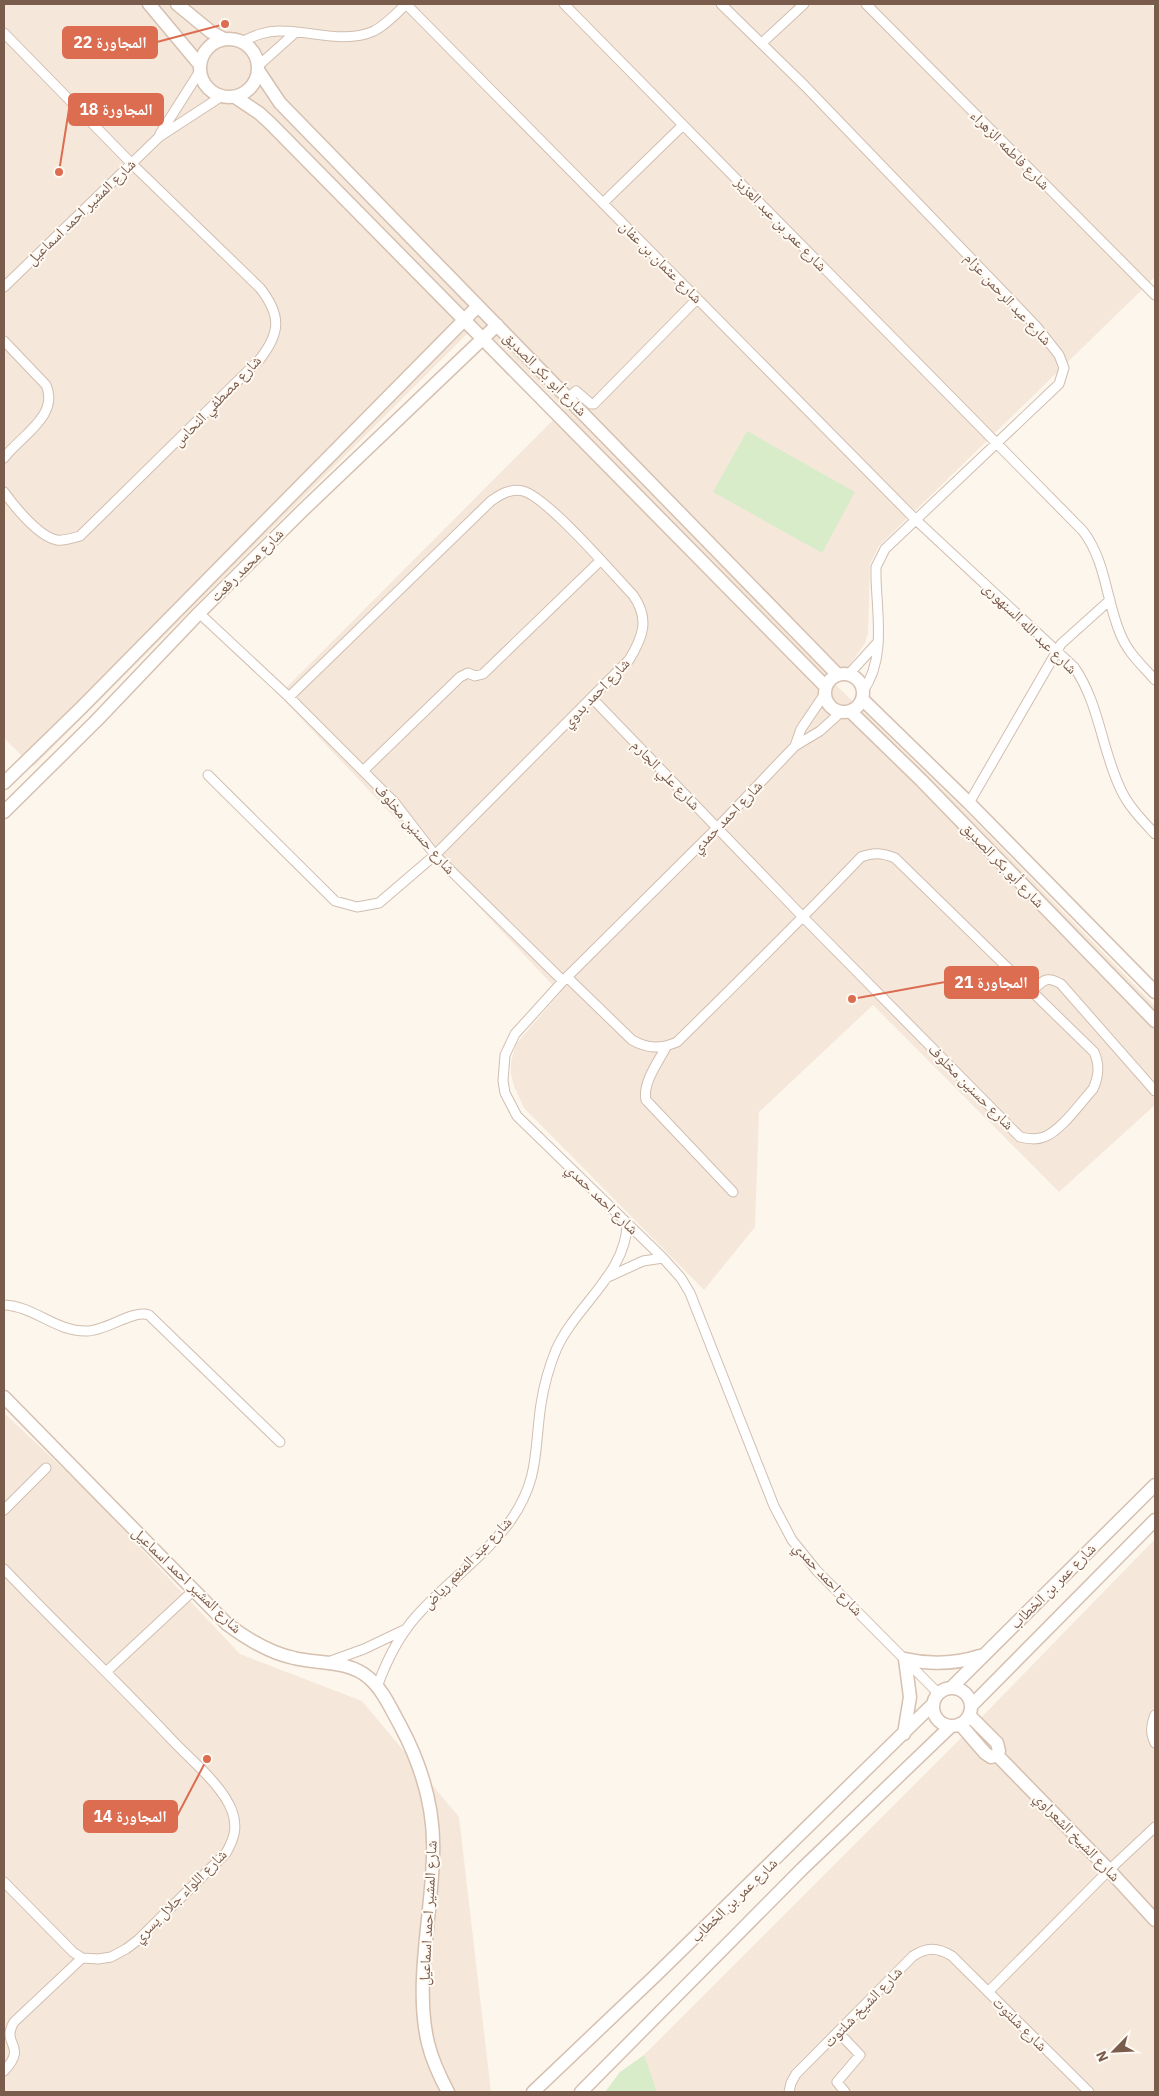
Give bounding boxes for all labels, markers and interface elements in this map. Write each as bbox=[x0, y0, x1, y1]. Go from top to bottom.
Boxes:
callout: المجاورة 22 bbox=[63, 27, 157, 58]
text: المجاورة 22 bbox=[73, 32, 147, 52]
callout: المجاورة 18 bbox=[69, 94, 163, 125]
text: المجاورة 18 bbox=[79, 99, 153, 119]
street label: شارع فاطمه الزهراء bbox=[966, 106, 1054, 194]
street label: شارع المشير احمد اسماعيل bbox=[22, 154, 140, 270]
street label: شارع عمر بن عبد العزيز bbox=[730, 171, 832, 276]
street label: شارع عثمان بن عفان bbox=[615, 216, 707, 308]
street label: شارع عبد الرحمن عزام bbox=[960, 248, 1056, 350]
street label: شارع أبو بكر الصديق bbox=[499, 328, 591, 420]
street label: شارع مصطفي النحاس bbox=[168, 351, 267, 452]
street label: شارع محمد رفعت bbox=[206, 524, 288, 606]
street label: شارع عبد الله السنهورى bbox=[978, 578, 1082, 678]
street label: شارع احمد بدوي bbox=[558, 654, 636, 733]
street label: شارع علي الجارم bbox=[626, 735, 705, 816]
street label: شارع احمد حمدي bbox=[687, 776, 768, 859]
street label: شارع حسنين مخلوف bbox=[370, 779, 460, 879]
street label: شارع أبو بكر الصديق bbox=[957, 818, 1049, 912]
callout: المجاورة 21 bbox=[945, 967, 1038, 998]
text: المجاورة 21 bbox=[954, 972, 1028, 992]
street label: شارع حسنين مخلوف bbox=[924, 1040, 1018, 1134]
street label: شارع احمد حمدي bbox=[560, 1159, 643, 1240]
street label: شارع عبد المنعم رياض bbox=[418, 1513, 516, 1613]
street label: شارع المشير احمد اسماعيل bbox=[128, 1522, 246, 1638]
street label: شارع احمد حمدي bbox=[787, 1538, 867, 1622]
street label: شارع عمر بن الخطاب bbox=[1006, 1539, 1100, 1633]
street label: شارع الشيخ الشعراوي bbox=[1028, 1788, 1125, 1887]
callout: المجاورة 14 bbox=[84, 1801, 177, 1832]
text: المجاورة 14 bbox=[93, 1806, 167, 1826]
street label: شارع المشير احمد اسماعيل bbox=[414, 1840, 442, 1986]
street label: شارع اللواء جلال يسري bbox=[129, 1845, 233, 1948]
street label: شارع عمر بن الخطاب bbox=[686, 1853, 782, 1947]
street label: شارع الشيخ شلتوت bbox=[819, 1962, 907, 2052]
street label: شارع شلتوت bbox=[988, 1992, 1052, 2056]
north arrow bbox=[1089, 2026, 1139, 2076]
text: N bbox=[1092, 2048, 1112, 2065]

